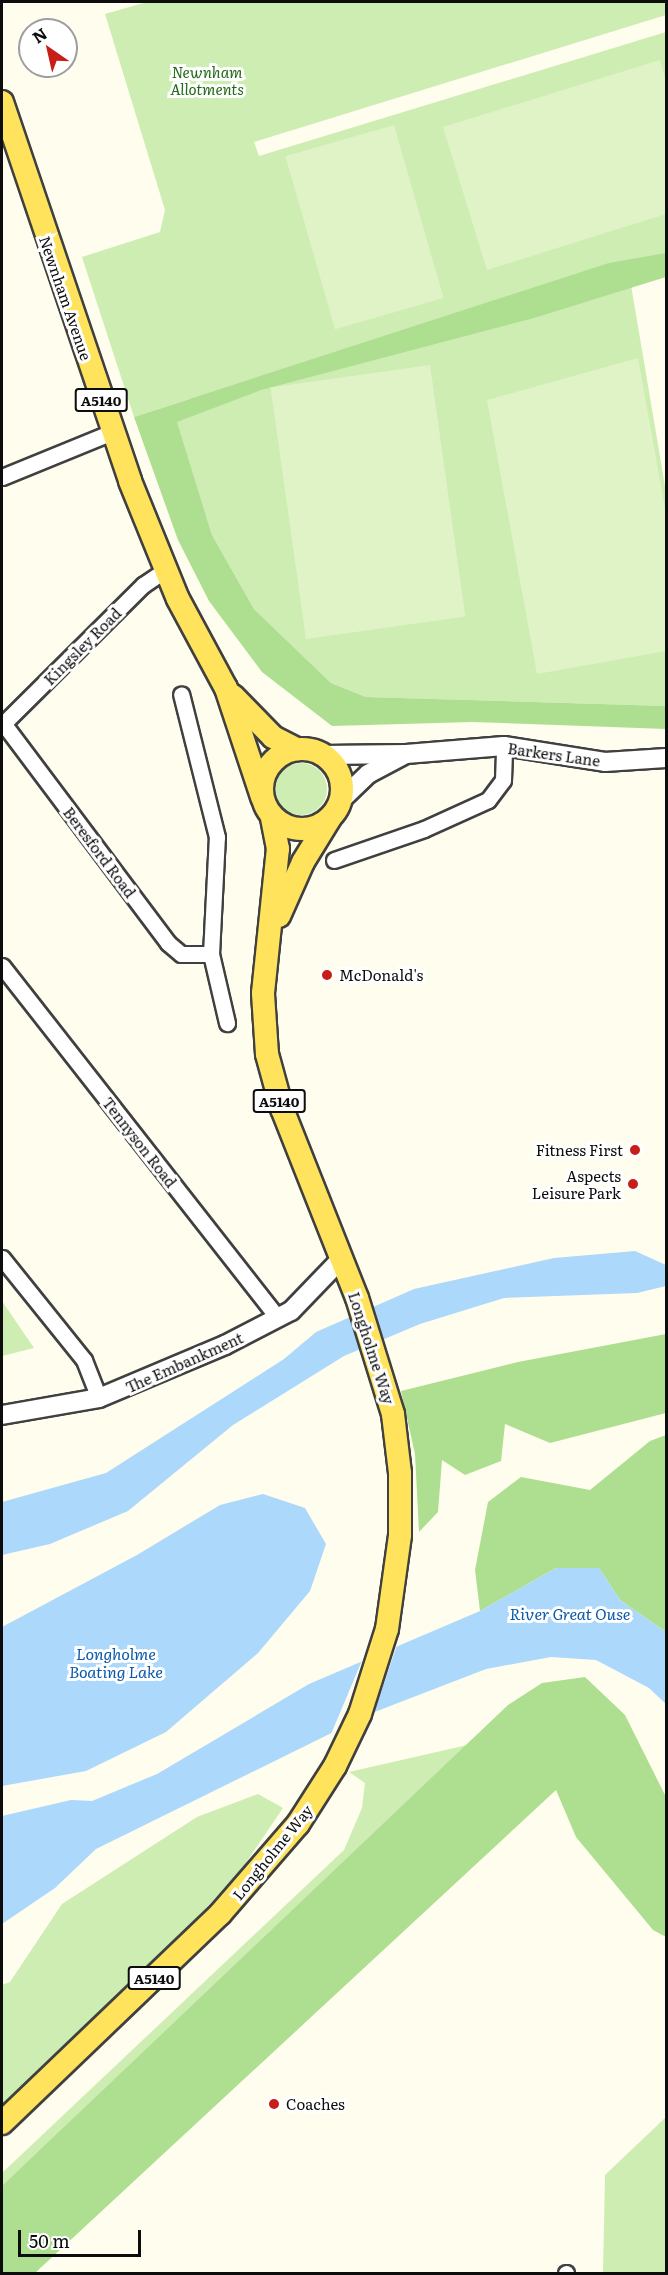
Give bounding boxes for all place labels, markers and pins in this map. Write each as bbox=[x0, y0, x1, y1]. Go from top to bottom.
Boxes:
place label: McDonald's bbox=[339, 966, 423, 984]
marker: McDonald's bbox=[320, 968, 334, 982]
place label: Fitness First bbox=[536, 1141, 623, 1159]
marker: Fitness First bbox=[628, 1143, 642, 1157]
place label: Aspects Leisure Park bbox=[532, 1166, 621, 1201]
marker: Aspects Leisure Park bbox=[626, 1177, 640, 1191]
place label: Coaches bbox=[286, 2095, 345, 2113]
marker: Coaches bbox=[267, 2097, 281, 2111]

